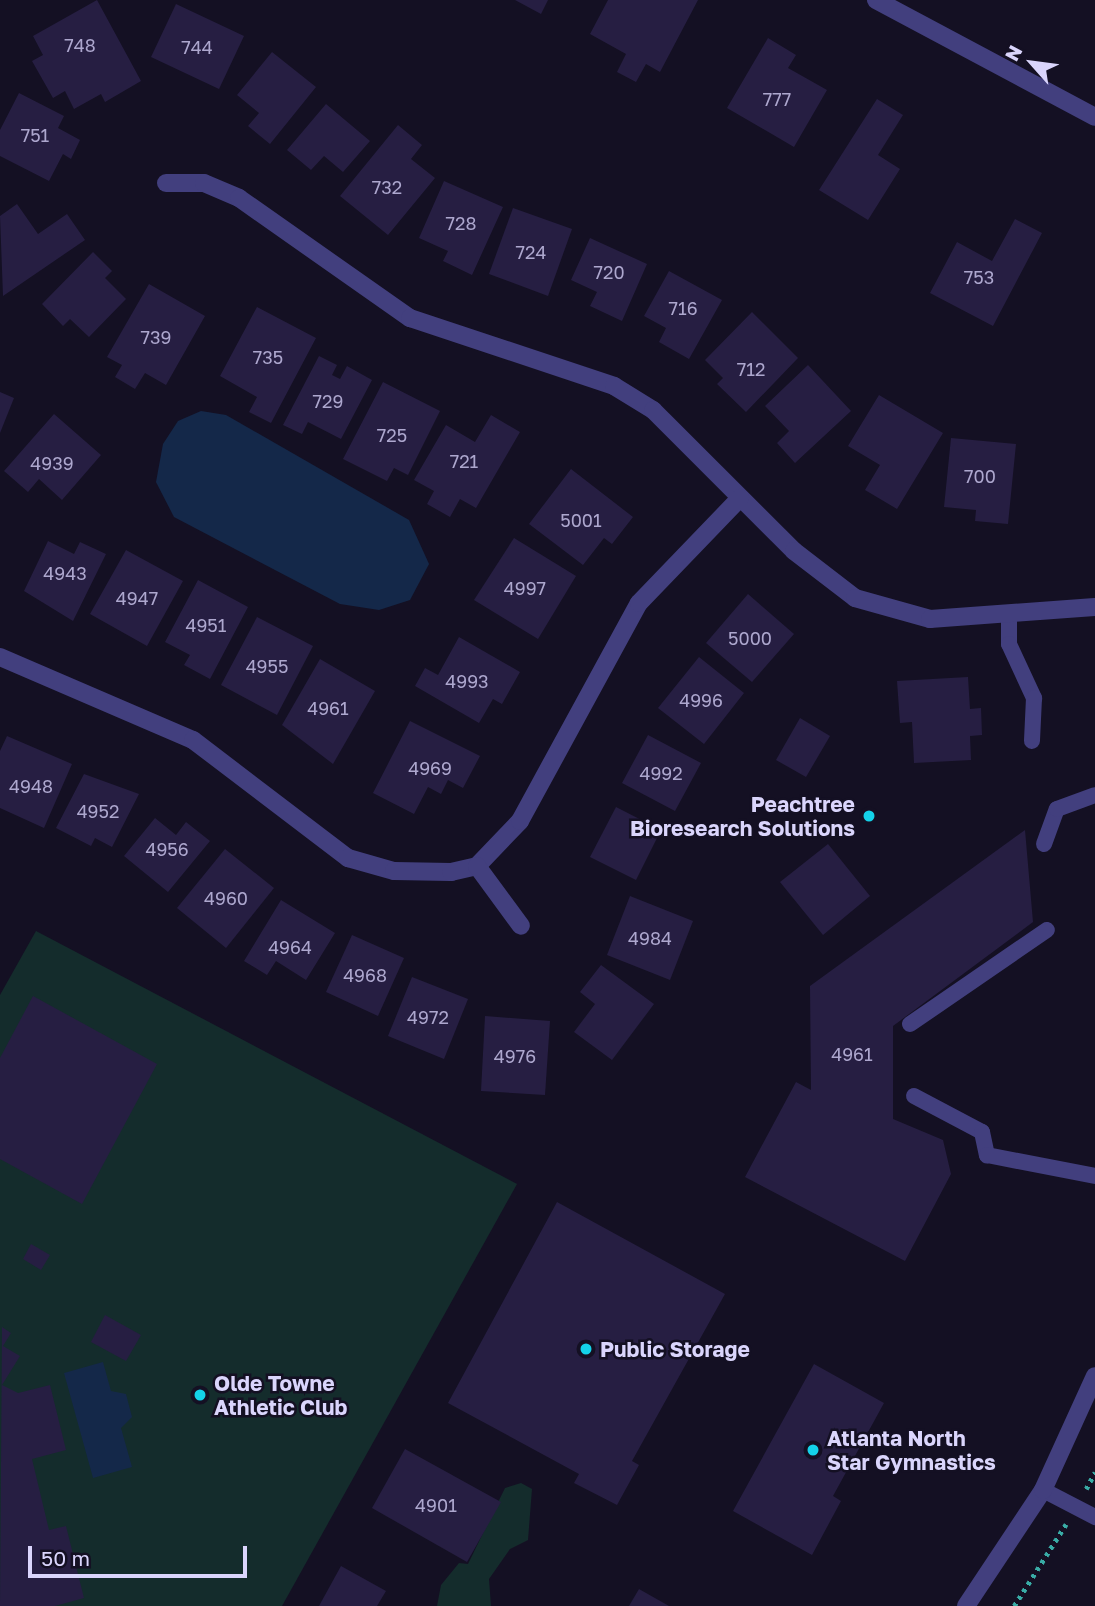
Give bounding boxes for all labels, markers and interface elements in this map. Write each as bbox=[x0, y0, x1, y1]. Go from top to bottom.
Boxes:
north arrow bbox=[997, 28, 1067, 98]
house number: 748 bbox=[64, 34, 96, 56]
house number: 744 bbox=[181, 36, 213, 58]
text: N bbox=[999, 41, 1027, 65]
house number: 777 bbox=[763, 88, 791, 110]
house number: 751 bbox=[21, 124, 49, 146]
house number: 732 bbox=[372, 176, 402, 198]
house number: 728 bbox=[446, 212, 476, 234]
house number: 724 bbox=[516, 241, 546, 263]
house number: 720 bbox=[593, 261, 625, 283]
house number: 753 bbox=[964, 266, 994, 288]
house number: 716 bbox=[668, 297, 698, 319]
house number: 739 bbox=[141, 326, 171, 348]
house number: 735 bbox=[253, 346, 283, 368]
house number: 712 bbox=[737, 358, 765, 380]
house number: 729 bbox=[313, 390, 343, 412]
house number: 725 bbox=[377, 424, 407, 446]
house number: 721 bbox=[450, 450, 478, 472]
house number: 4939 bbox=[30, 452, 74, 474]
house number: 700 bbox=[964, 465, 996, 487]
house number: 5001 bbox=[560, 509, 602, 531]
house number: 4943 bbox=[43, 562, 87, 584]
house number: 4997 bbox=[504, 577, 546, 599]
house number: 4947 bbox=[116, 587, 158, 609]
house number: 4951 bbox=[185, 614, 227, 636]
house number: 5000 bbox=[728, 627, 772, 649]
house number: 4955 bbox=[246, 655, 288, 677]
house number: 4993 bbox=[445, 670, 489, 692]
house number: 4996 bbox=[679, 689, 723, 711]
house number: 4961 bbox=[307, 697, 349, 719]
house number: 4969 bbox=[408, 757, 452, 779]
house number: 4992 bbox=[639, 762, 683, 784]
house number: 4948 bbox=[9, 775, 53, 797]
place label: Peachtree Bioresearch Solutions bbox=[630, 791, 855, 841]
house number: 4952 bbox=[77, 800, 119, 822]
marker: Peachtree Bioresearch Solutions bbox=[861, 808, 877, 824]
house number: 4956 bbox=[145, 838, 189, 860]
house number: 4960 bbox=[204, 887, 248, 909]
house number: 4984 bbox=[628, 927, 672, 949]
house number: 4964 bbox=[268, 936, 312, 958]
house number: 4968 bbox=[343, 964, 387, 986]
house number: 4972 bbox=[407, 1006, 449, 1028]
house number: 4961 bbox=[831, 1043, 873, 1065]
house number: 4976 bbox=[494, 1045, 536, 1067]
place label: Public Storage bbox=[600, 1336, 750, 1362]
marker: Public Storage bbox=[578, 1341, 594, 1357]
place label: Olde Towne Athletic Club bbox=[214, 1370, 347, 1420]
marker: Olde Towne Athletic Club bbox=[192, 1387, 208, 1403]
place label: Atlanta North Star Gymnastics bbox=[827, 1425, 996, 1475]
marker: Atlanta North Star Gymnastics bbox=[805, 1442, 821, 1458]
house number: 4901 bbox=[415, 1494, 457, 1516]
scale bar bbox=[32, 1532, 250, 1576]
text: 50 m bbox=[41, 1545, 90, 1571]

